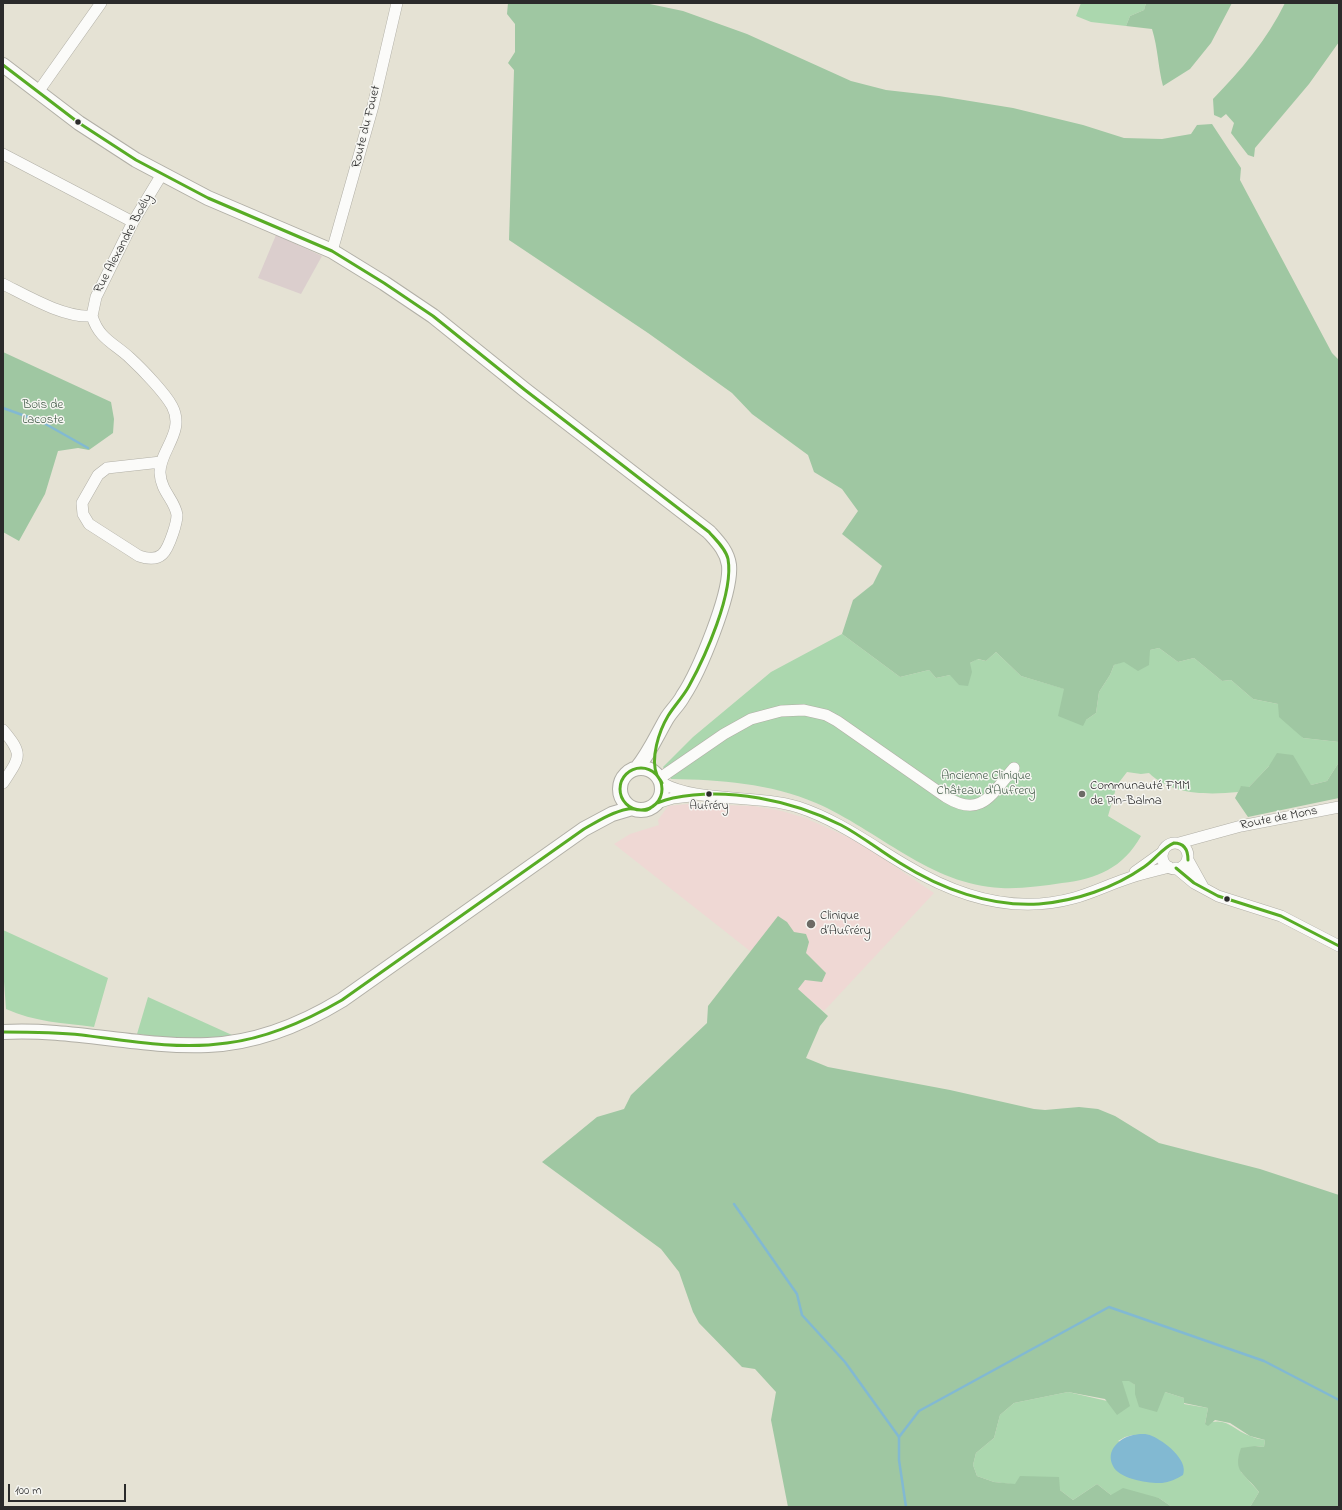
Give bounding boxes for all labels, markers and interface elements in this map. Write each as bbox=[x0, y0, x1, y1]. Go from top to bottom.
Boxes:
street label: Route du Fouet bbox=[349, 84, 385, 170]
unlabelled marker bbox=[73, 117, 83, 127]
street label: Rue Alexandre Boély bbox=[91, 192, 157, 296]
park label: Bois de Lacoste bbox=[22, 398, 64, 429]
park label: Ancienne Clinique Château d'Aufrery bbox=[936, 769, 1036, 800]
place label: Communauté FMM de Pin-Balma bbox=[1090, 779, 1190, 810]
marker: Aufréry bbox=[704, 789, 714, 799]
marker: Communauté FMM de Pin-Balma bbox=[1077, 789, 1087, 799]
place label: Aufréry bbox=[690, 800, 728, 814]
street label: Route de Mons bbox=[1239, 804, 1319, 834]
unlabelled marker bbox=[1222, 894, 1232, 904]
place label: Clinique d’Aufréry bbox=[820, 909, 871, 940]
marker: Clinique d’Aufréry bbox=[805, 918, 817, 930]
scale bar bbox=[10, 1476, 128, 1502]
text: 100 m bbox=[15, 1482, 42, 1500]

